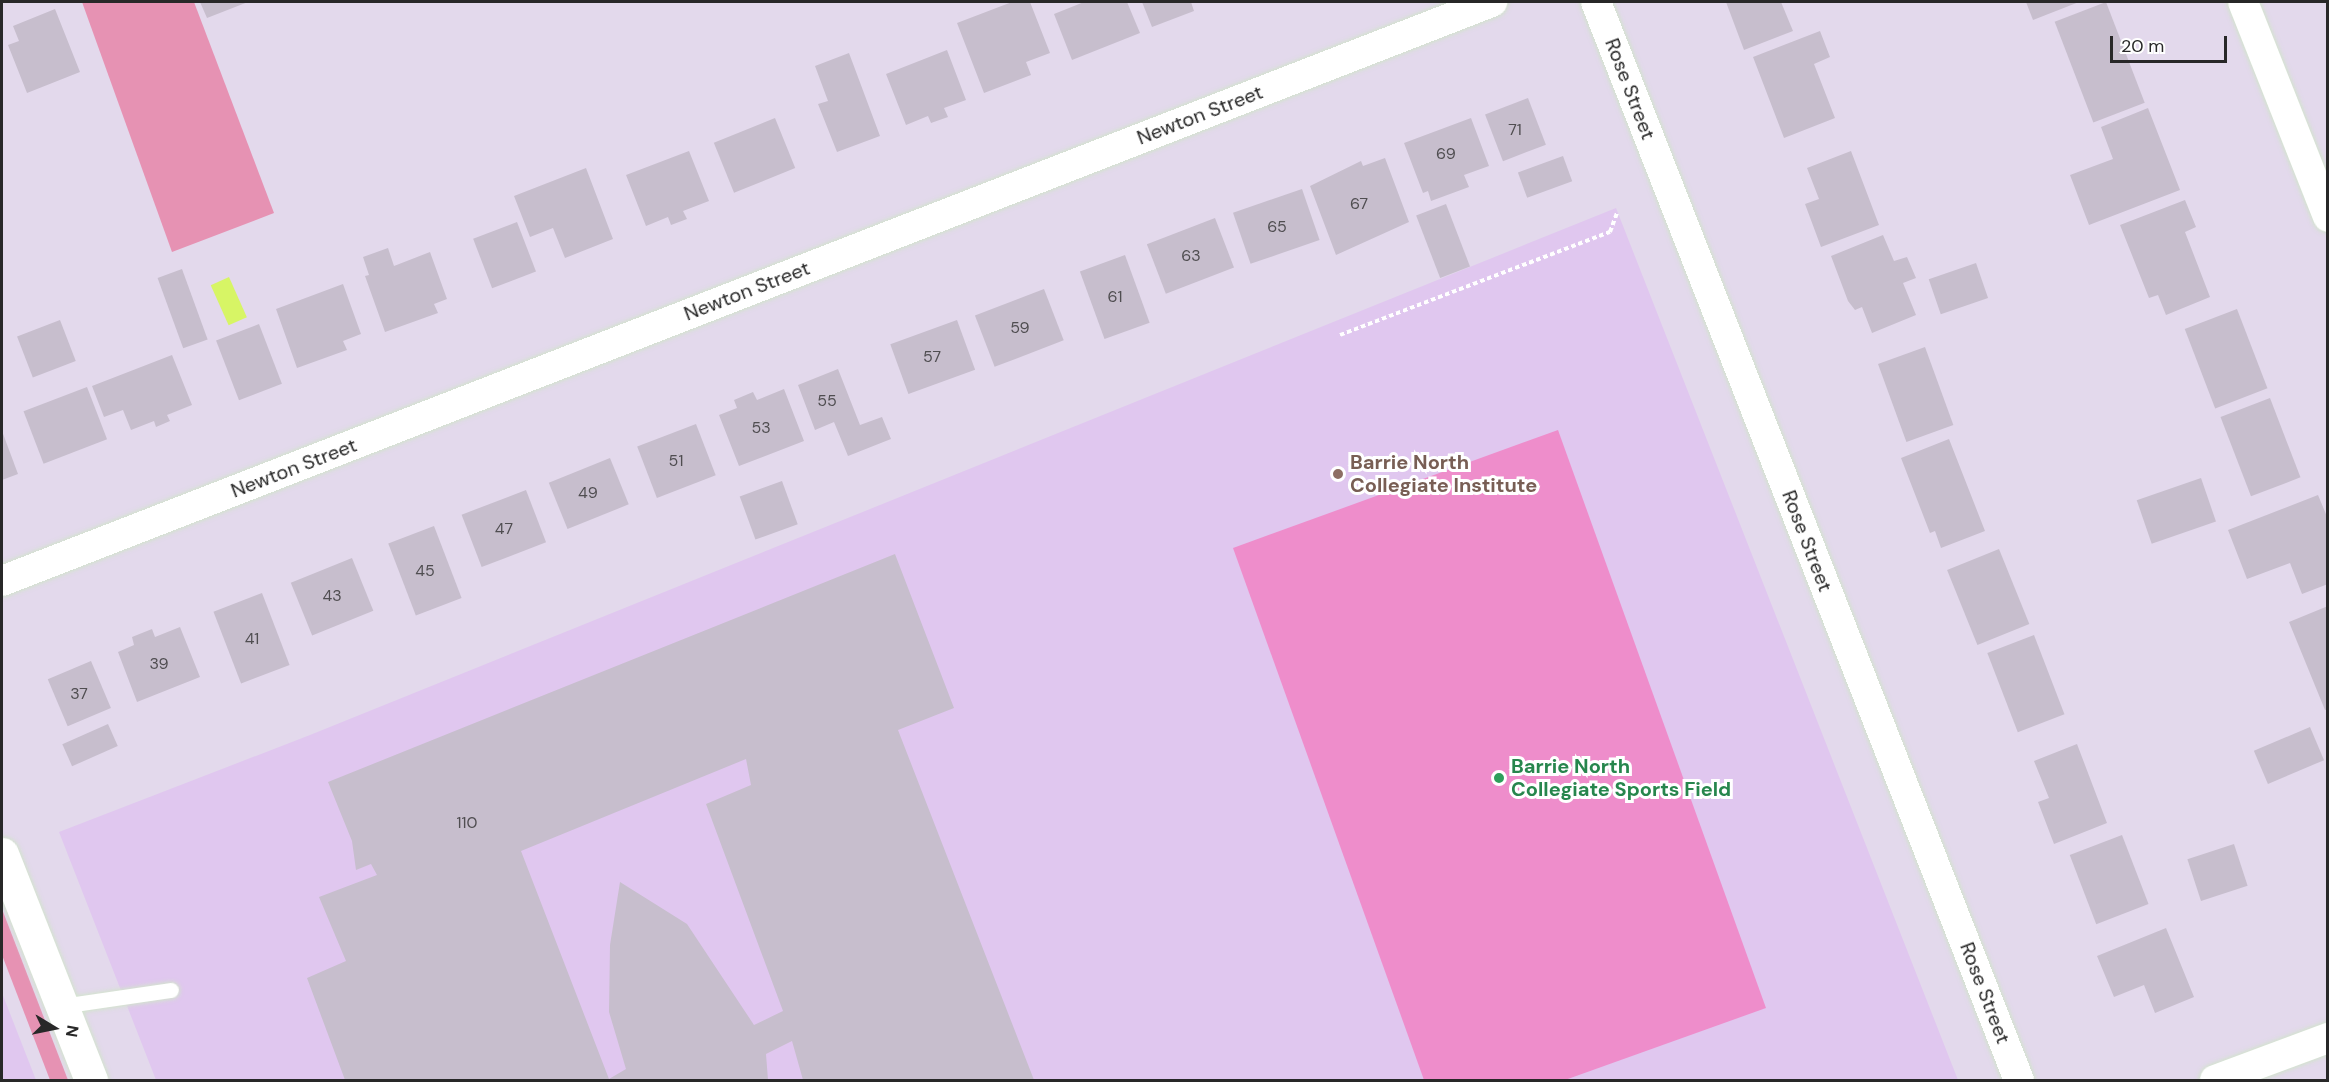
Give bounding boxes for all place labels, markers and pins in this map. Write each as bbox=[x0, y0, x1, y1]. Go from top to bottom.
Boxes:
place label: Barrie North Collegiate Institute bbox=[1350, 450, 1537, 497]
marker: Barrie North Collegiate Institute bbox=[1331, 467, 1345, 481]
place label: Barrie North Collegiate Sports Field bbox=[1511, 754, 1731, 801]
marker: Barrie North Collegiate Sports Field bbox=[1492, 771, 1506, 785]

